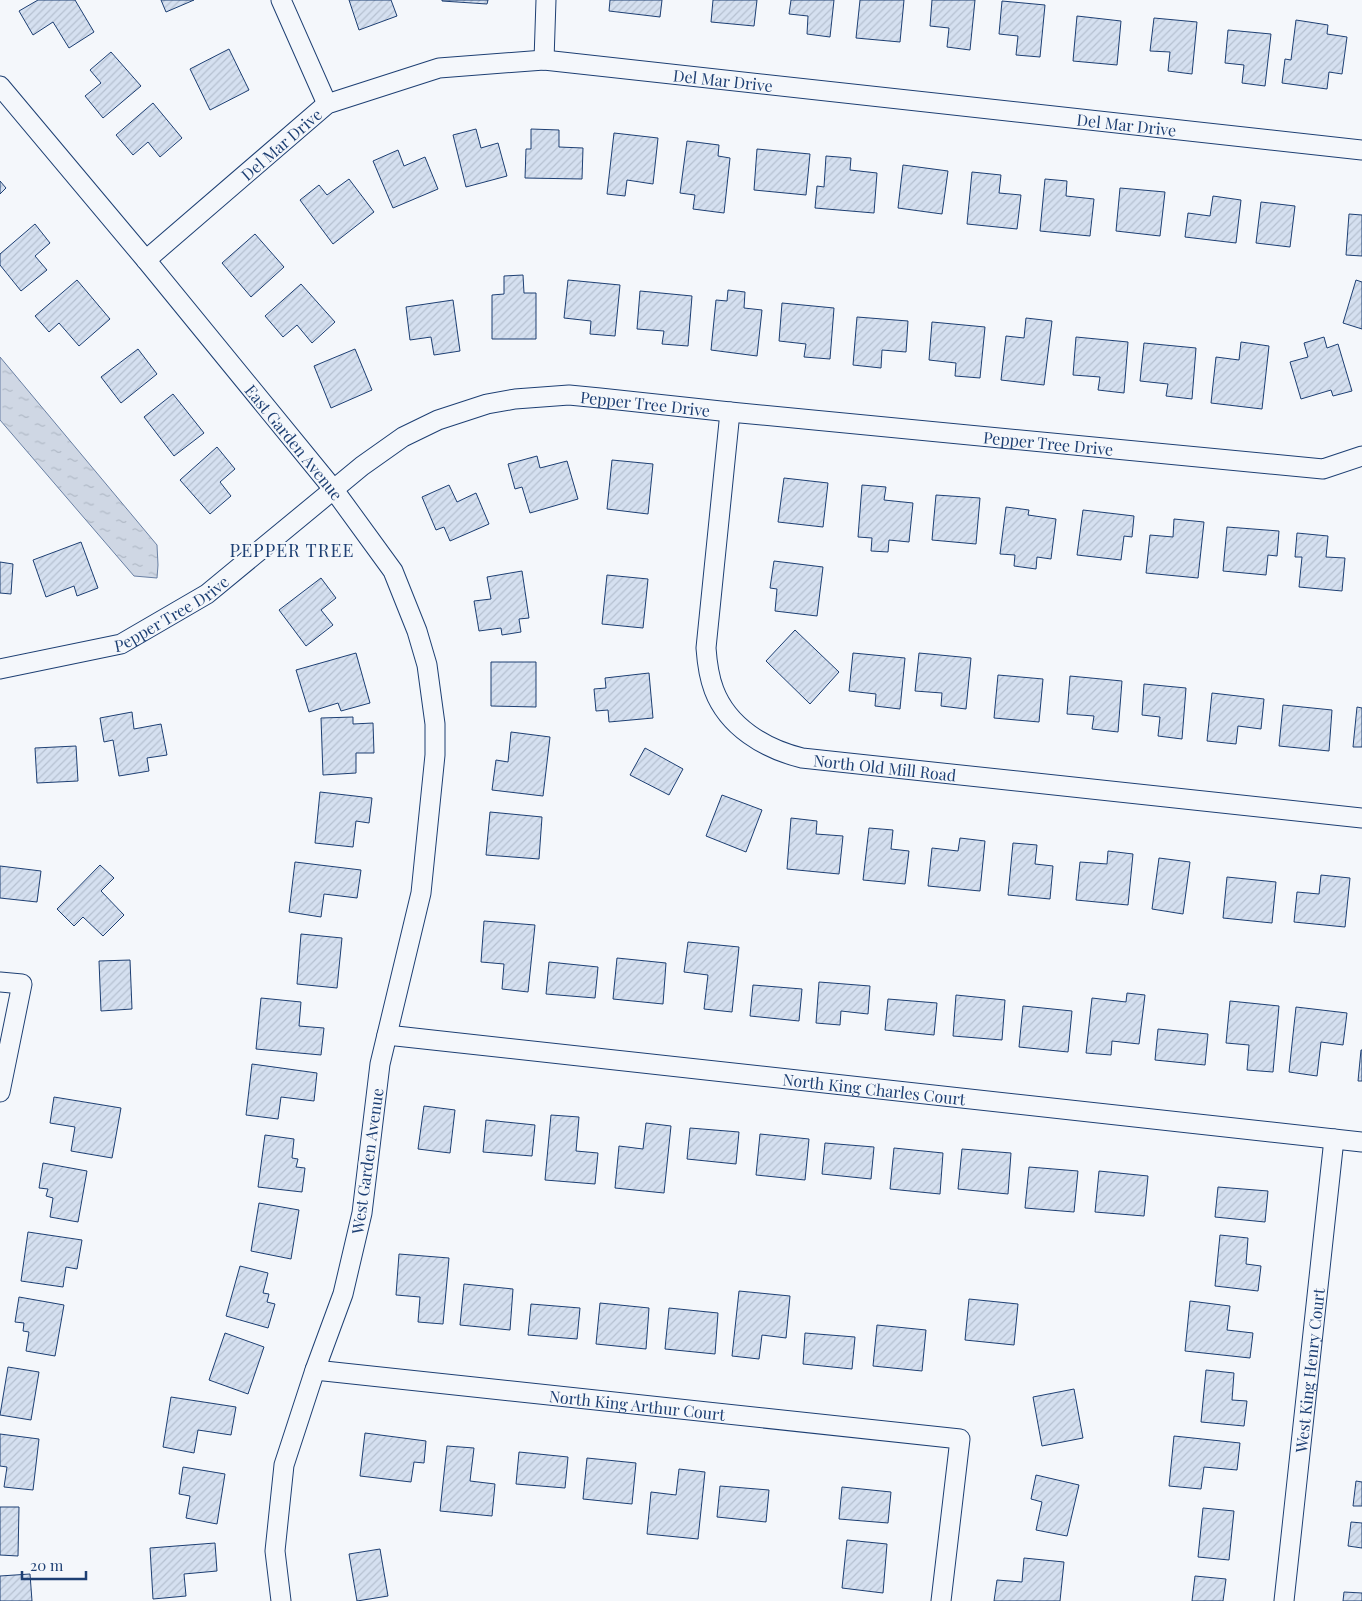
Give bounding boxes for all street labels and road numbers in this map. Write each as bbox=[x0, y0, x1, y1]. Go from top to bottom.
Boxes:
street label: Del Mar Drive bbox=[672, 64, 774, 96]
street label: Del Mar Drive bbox=[236, 103, 326, 184]
street label: Del Mar Drive bbox=[1076, 108, 1177, 140]
street label: East Garden Avenue bbox=[241, 380, 348, 504]
street label: Pepper Tree Drive bbox=[579, 386, 711, 420]
street label: Pepper Tree Drive bbox=[982, 426, 1114, 459]
street label: Pepper Tree Drive bbox=[112, 570, 232, 656]
street label: North Old Mill Road bbox=[812, 749, 957, 785]
street label: North King Charles Court bbox=[782, 1068, 967, 1109]
street label: West Garden Avenue bbox=[346, 1087, 388, 1236]
street label: West King Henry Court bbox=[1290, 1287, 1328, 1455]
street label: North King Arthur Court bbox=[548, 1385, 726, 1424]

